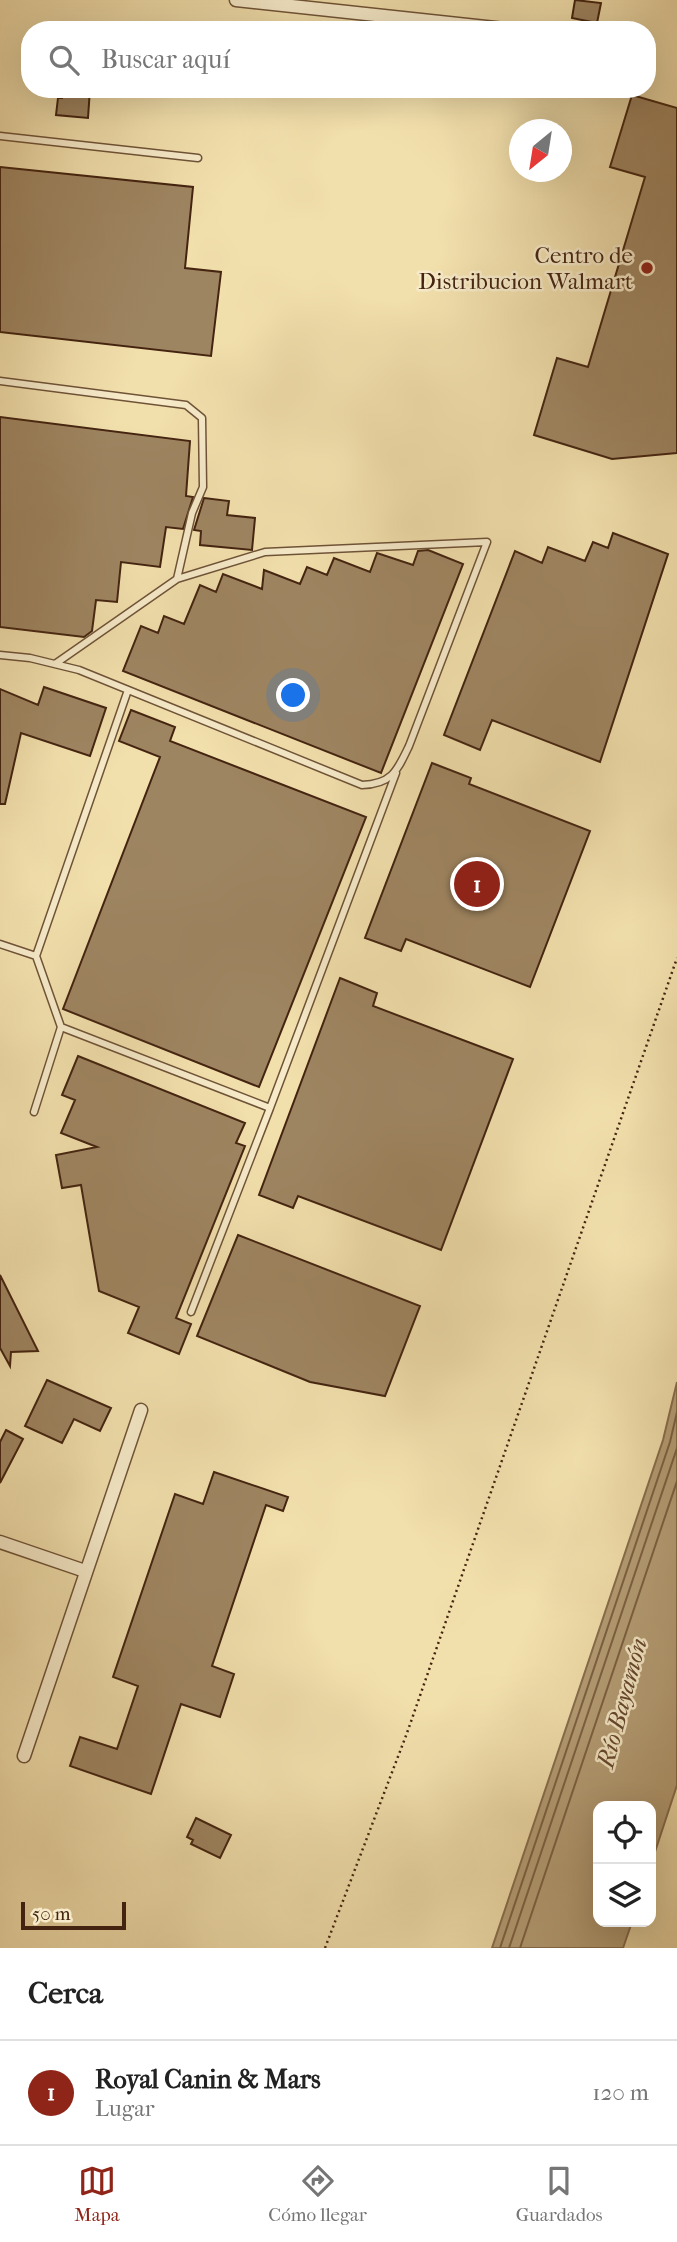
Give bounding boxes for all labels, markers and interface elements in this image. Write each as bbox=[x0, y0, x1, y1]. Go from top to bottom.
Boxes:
search box bbox=[21, 21, 656, 98]
icon: search bbox=[45, 41, 83, 79]
text: Buscar aquí bbox=[101, 44, 230, 75]
north arrow bbox=[509, 119, 572, 182]
place label: Centro de Distribucion Walmart bbox=[418, 242, 633, 295]
marker: Centro de Distribucion Walmart bbox=[639, 260, 655, 276]
your location bbox=[276, 678, 310, 712]
pin: 1 bbox=[454, 858, 500, 910]
water label: Río Bayamón bbox=[591, 1635, 653, 1773]
map controls bbox=[593, 1801, 656, 1927]
button: locate bbox=[593, 1801, 656, 1864]
button: layers bbox=[593, 1864, 656, 1927]
scale bar bbox=[21, 1899, 126, 1931]
text: 50 m bbox=[32, 1903, 71, 1925]
text: Cerca bbox=[28, 1976, 103, 2011]
text: Royal Canin & Mars bbox=[95, 2064, 321, 2095]
text: 1 bbox=[47, 2079, 55, 2106]
text: 120 m bbox=[592, 2079, 649, 2106]
text: Lugar bbox=[95, 2095, 155, 2122]
tab: Mapa bbox=[74, 2162, 120, 2226]
tab: Cómo llegar bbox=[268, 2162, 367, 2226]
tab: Guardados bbox=[516, 2162, 603, 2226]

